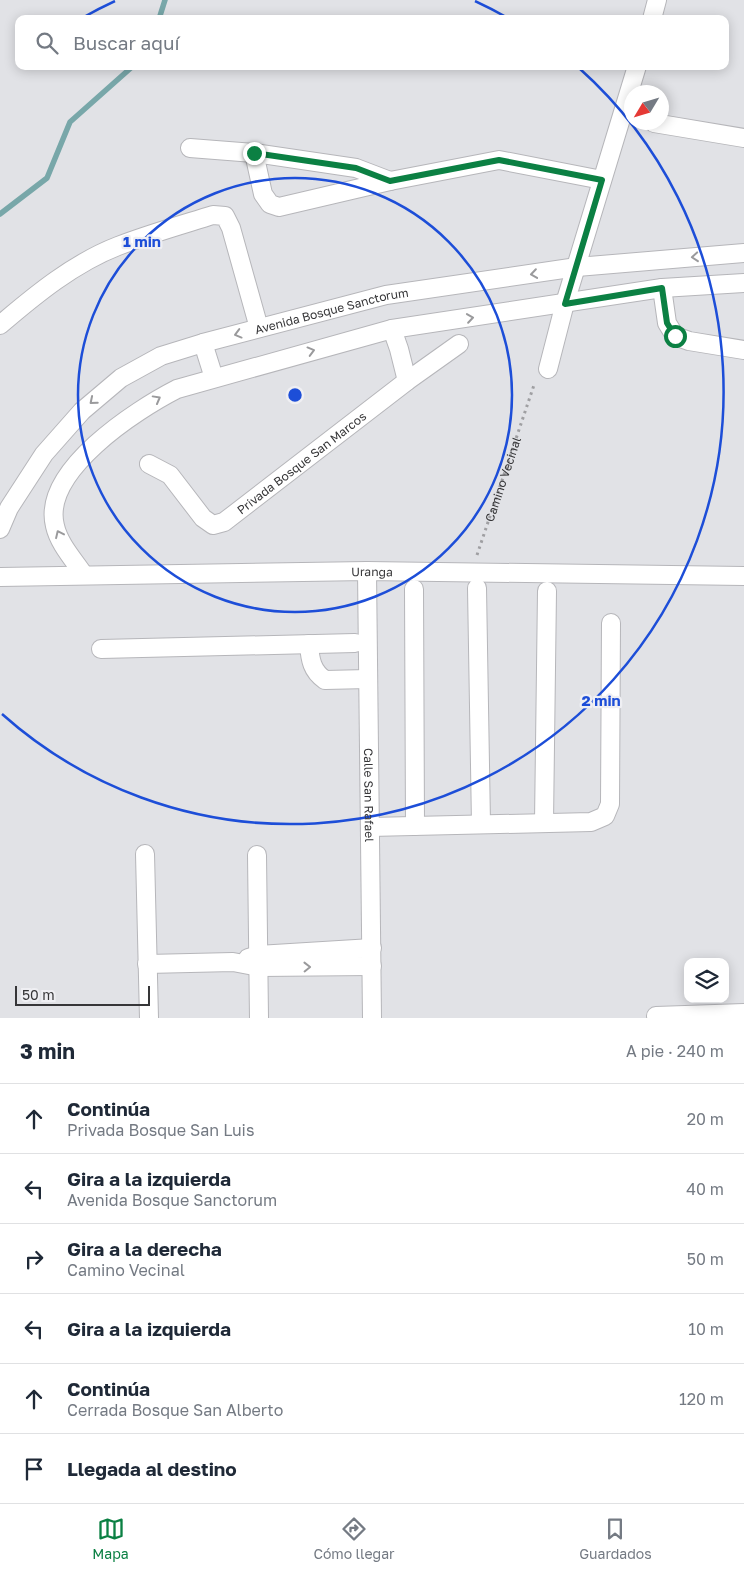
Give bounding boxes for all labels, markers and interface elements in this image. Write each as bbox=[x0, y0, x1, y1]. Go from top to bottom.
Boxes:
search box bbox=[15, 15, 729, 70]
icon: search bbox=[33, 29, 61, 57]
text: Buscar aquí bbox=[73, 31, 180, 54]
north arrow bbox=[624, 85, 669, 130]
route end bbox=[243, 142, 266, 165]
text: 1 min bbox=[123, 232, 161, 250]
one-way arrow bbox=[691, 252, 699, 263]
one-way arrow bbox=[529, 268, 538, 278]
street label: Avenida Bosque Sanctorum bbox=[253, 284, 409, 337]
one-way arrow bbox=[466, 313, 474, 323]
route start bbox=[664, 325, 687, 348]
one-way arrow bbox=[234, 328, 242, 338]
one-way arrow bbox=[307, 347, 315, 357]
centre of rings bbox=[286, 386, 304, 404]
one-way arrow bbox=[89, 396, 98, 405]
one-way arrow bbox=[151, 396, 160, 406]
street label: Privada Bosque San Marcos bbox=[234, 408, 369, 517]
street label: Camino Vecinal bbox=[481, 435, 524, 523]
one-way arrow bbox=[54, 530, 65, 539]
street label: Uranga bbox=[351, 563, 393, 579]
text: 2 min bbox=[581, 691, 621, 709]
street label: Calle San Rafael bbox=[361, 748, 378, 842]
map controls bbox=[684, 958, 729, 1003]
button: layers bbox=[684, 958, 729, 1003]
one-way arrow bbox=[304, 962, 312, 972]
scale bar bbox=[15, 983, 150, 1006]
text: 50 m bbox=[22, 986, 55, 1003]
text: 3 min bbox=[20, 1038, 75, 1064]
text: A pie · 240 m bbox=[626, 1041, 724, 1061]
text: Continúa bbox=[67, 1097, 150, 1120]
icon: ahead bbox=[20, 1105, 48, 1133]
text: 20 m bbox=[687, 1109, 724, 1129]
text: Privada Bosque San Luis bbox=[67, 1120, 254, 1140]
text: Gira a la izquierda bbox=[67, 1167, 231, 1190]
icon: left bbox=[20, 1175, 48, 1203]
text: 40 m bbox=[686, 1179, 724, 1199]
text: Avenida Bosque Sanctorum bbox=[67, 1190, 277, 1210]
text: Gira a la derecha bbox=[67, 1237, 222, 1260]
icon: right bbox=[20, 1245, 48, 1273]
text: 50 m bbox=[687, 1249, 724, 1269]
text: Camino Vecinal bbox=[67, 1260, 185, 1280]
icon: left bbox=[20, 1315, 48, 1343]
text: Gira a la izquierda bbox=[67, 1317, 231, 1340]
text: 10 m bbox=[688, 1319, 724, 1339]
text: Continúa bbox=[67, 1377, 150, 1400]
icon: ahead bbox=[20, 1385, 48, 1413]
text: 120 m bbox=[679, 1389, 724, 1409]
text: Cerrada Bosque San Alberto bbox=[67, 1400, 283, 1420]
icon: arrive bbox=[20, 1455, 48, 1483]
text: Llegada al destino bbox=[67, 1457, 237, 1480]
tab: Mapa bbox=[92, 1515, 129, 1562]
tab: Cómo llegar bbox=[313, 1515, 395, 1562]
tab: Guardados bbox=[579, 1515, 652, 1562]

